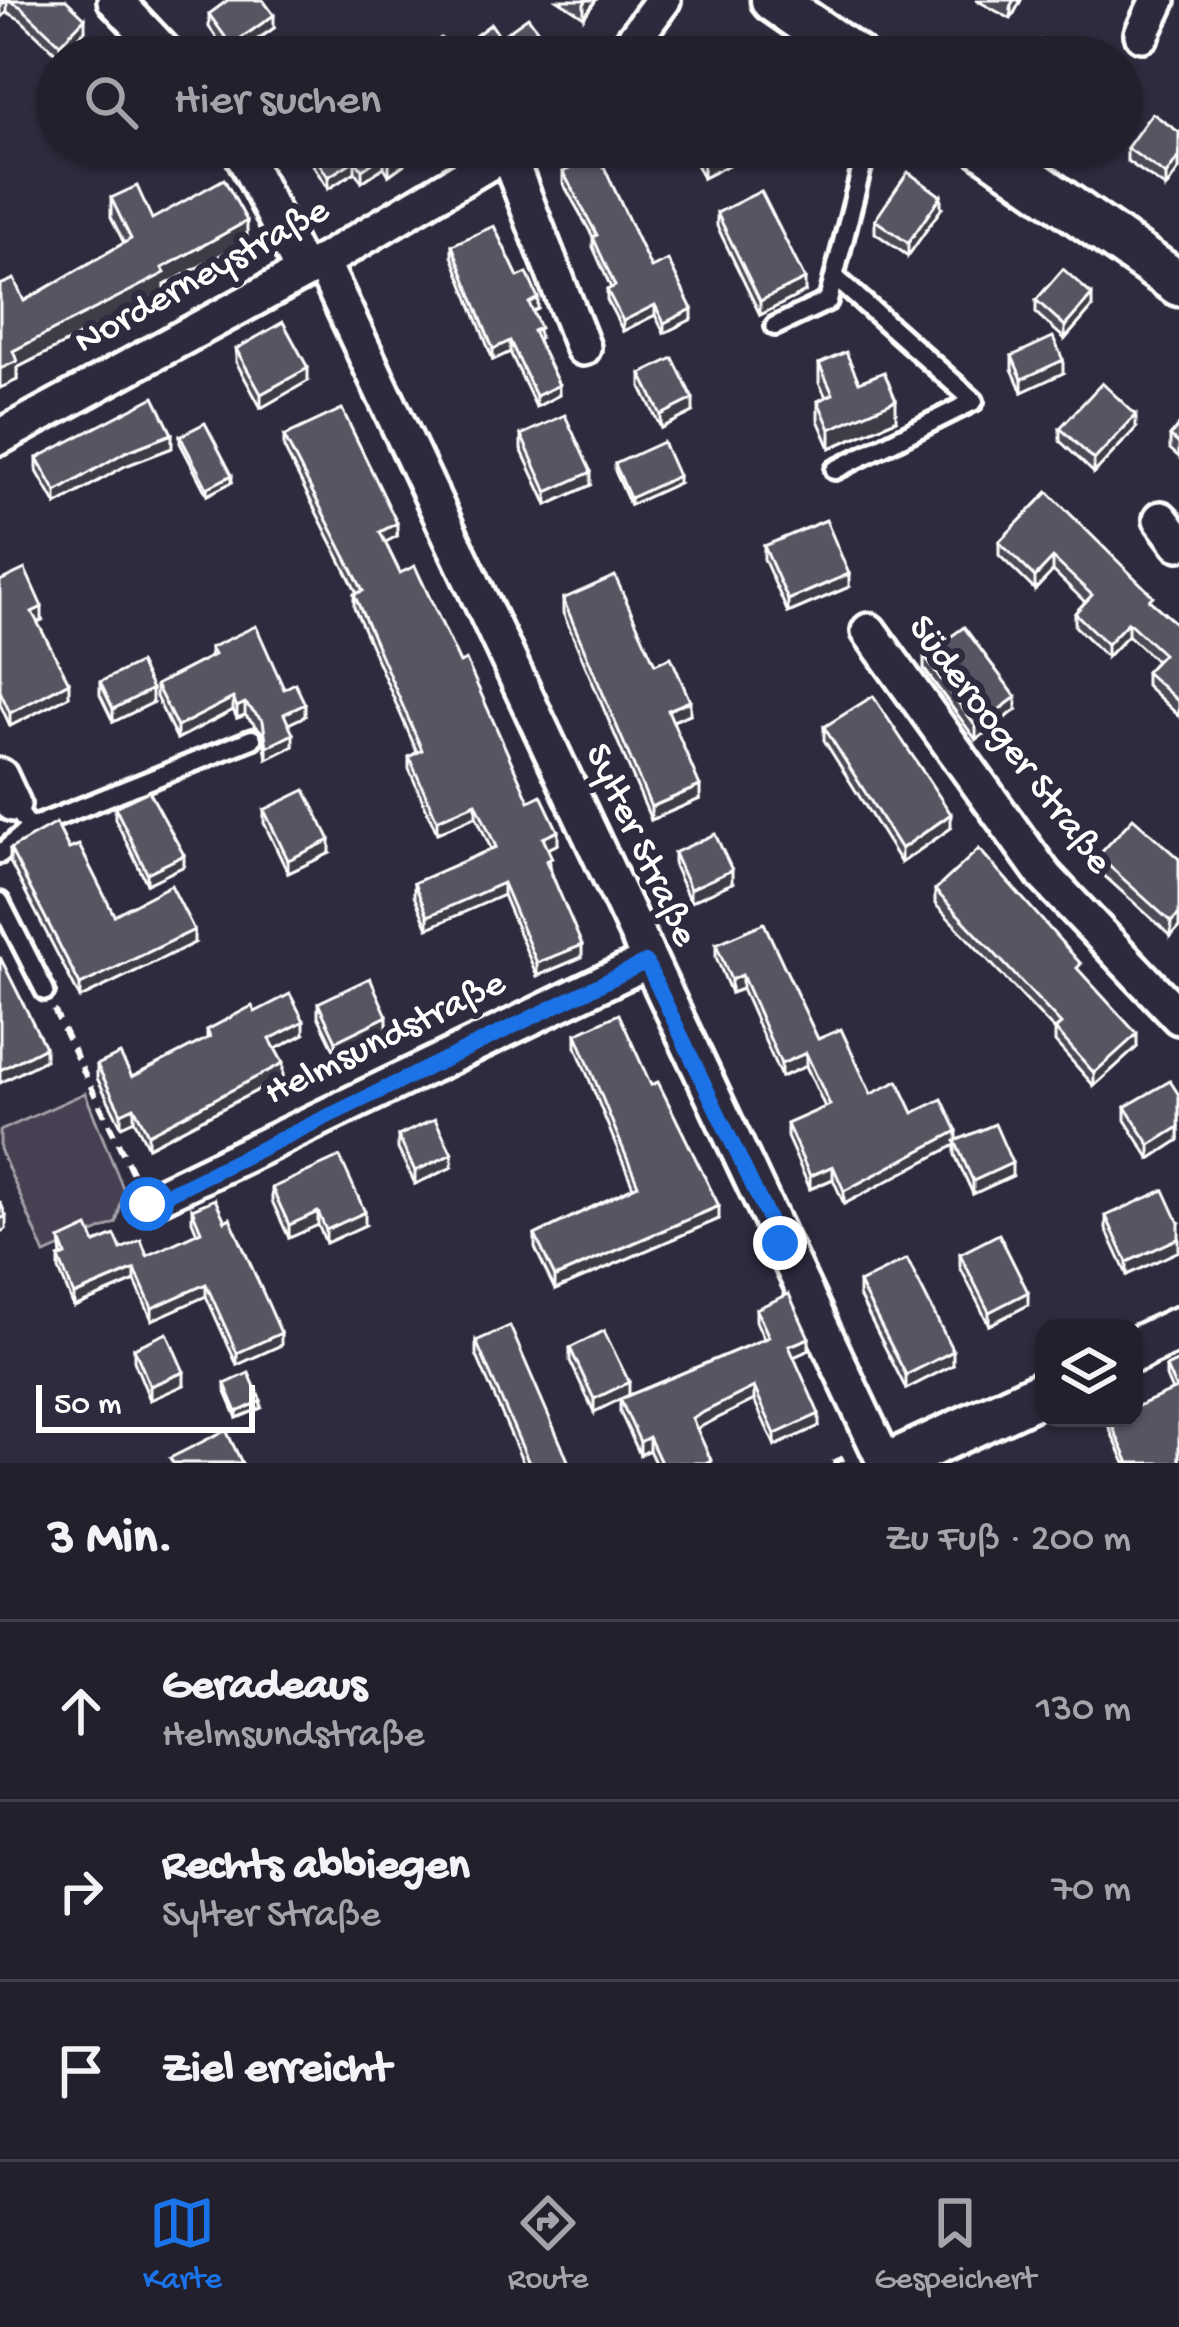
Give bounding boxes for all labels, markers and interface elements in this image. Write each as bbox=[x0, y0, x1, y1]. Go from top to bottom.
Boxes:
search box bbox=[36, 36, 1143, 168]
icon: search bbox=[78, 69, 144, 135]
text: Hier suchen bbox=[174, 76, 381, 129]
street label: Norderneystraße bbox=[68, 189, 339, 367]
street label: Süderooger Straße bbox=[896, 607, 1121, 885]
street label: Sylter Straße bbox=[572, 737, 706, 955]
street label: Helmsundstraße bbox=[258, 961, 515, 1118]
route start bbox=[120, 1177, 174, 1231]
route end bbox=[753, 1216, 807, 1270]
map controls bbox=[1035, 1319, 1143, 1427]
button: layers bbox=[1035, 1319, 1143, 1427]
scale bar bbox=[36, 1379, 255, 1432]
text: 50 m bbox=[54, 1387, 121, 1425]
text: 3 Min. bbox=[48, 1511, 173, 1571]
text: Zu Fuß · 200 m bbox=[885, 1518, 1131, 1564]
text: Geradeaus bbox=[162, 1661, 367, 1714]
icon: ahead bbox=[48, 1678, 114, 1744]
text: 130 m bbox=[1036, 1688, 1131, 1734]
text: Helmsundstraße bbox=[162, 1714, 424, 1760]
text: Rechts abbiegen bbox=[162, 1841, 470, 1894]
icon: right bbox=[48, 1858, 114, 1924]
text: 70 m bbox=[1052, 1868, 1131, 1914]
text: Sylter Straße bbox=[162, 1894, 380, 1940]
icon: arrive bbox=[48, 2038, 114, 2104]
text: Ziel erreicht bbox=[162, 2044, 391, 2097]
tab: Karte bbox=[143, 2190, 222, 2300]
tab: Route bbox=[508, 2190, 588, 2300]
tab: Gespeichert bbox=[874, 2190, 1036, 2300]

